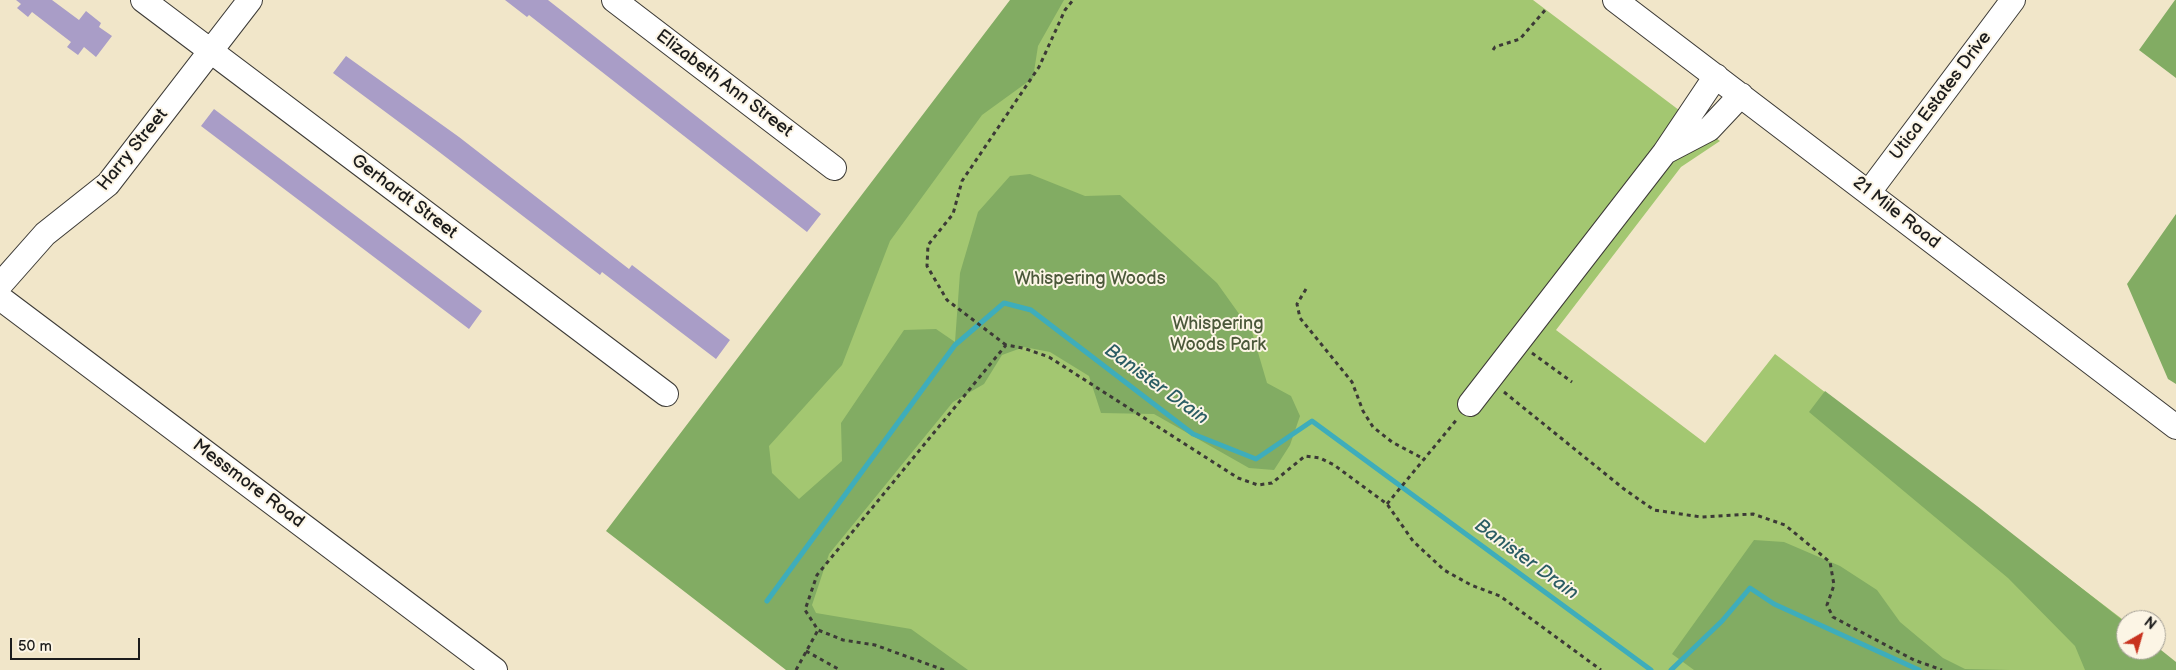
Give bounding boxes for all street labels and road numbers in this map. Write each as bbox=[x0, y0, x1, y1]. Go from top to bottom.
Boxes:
street label: Elizabeth Ann Street bbox=[651, 26, 797, 142]
street label: Utica Estates Drive bbox=[1886, 28, 1996, 164]
street label: Harry Street bbox=[93, 104, 173, 196]
street label: Gerhardt Street bbox=[347, 150, 461, 244]
street label: 21 Mile Road bbox=[1848, 172, 1944, 254]
street label: Messmore Road bbox=[188, 435, 308, 533]

